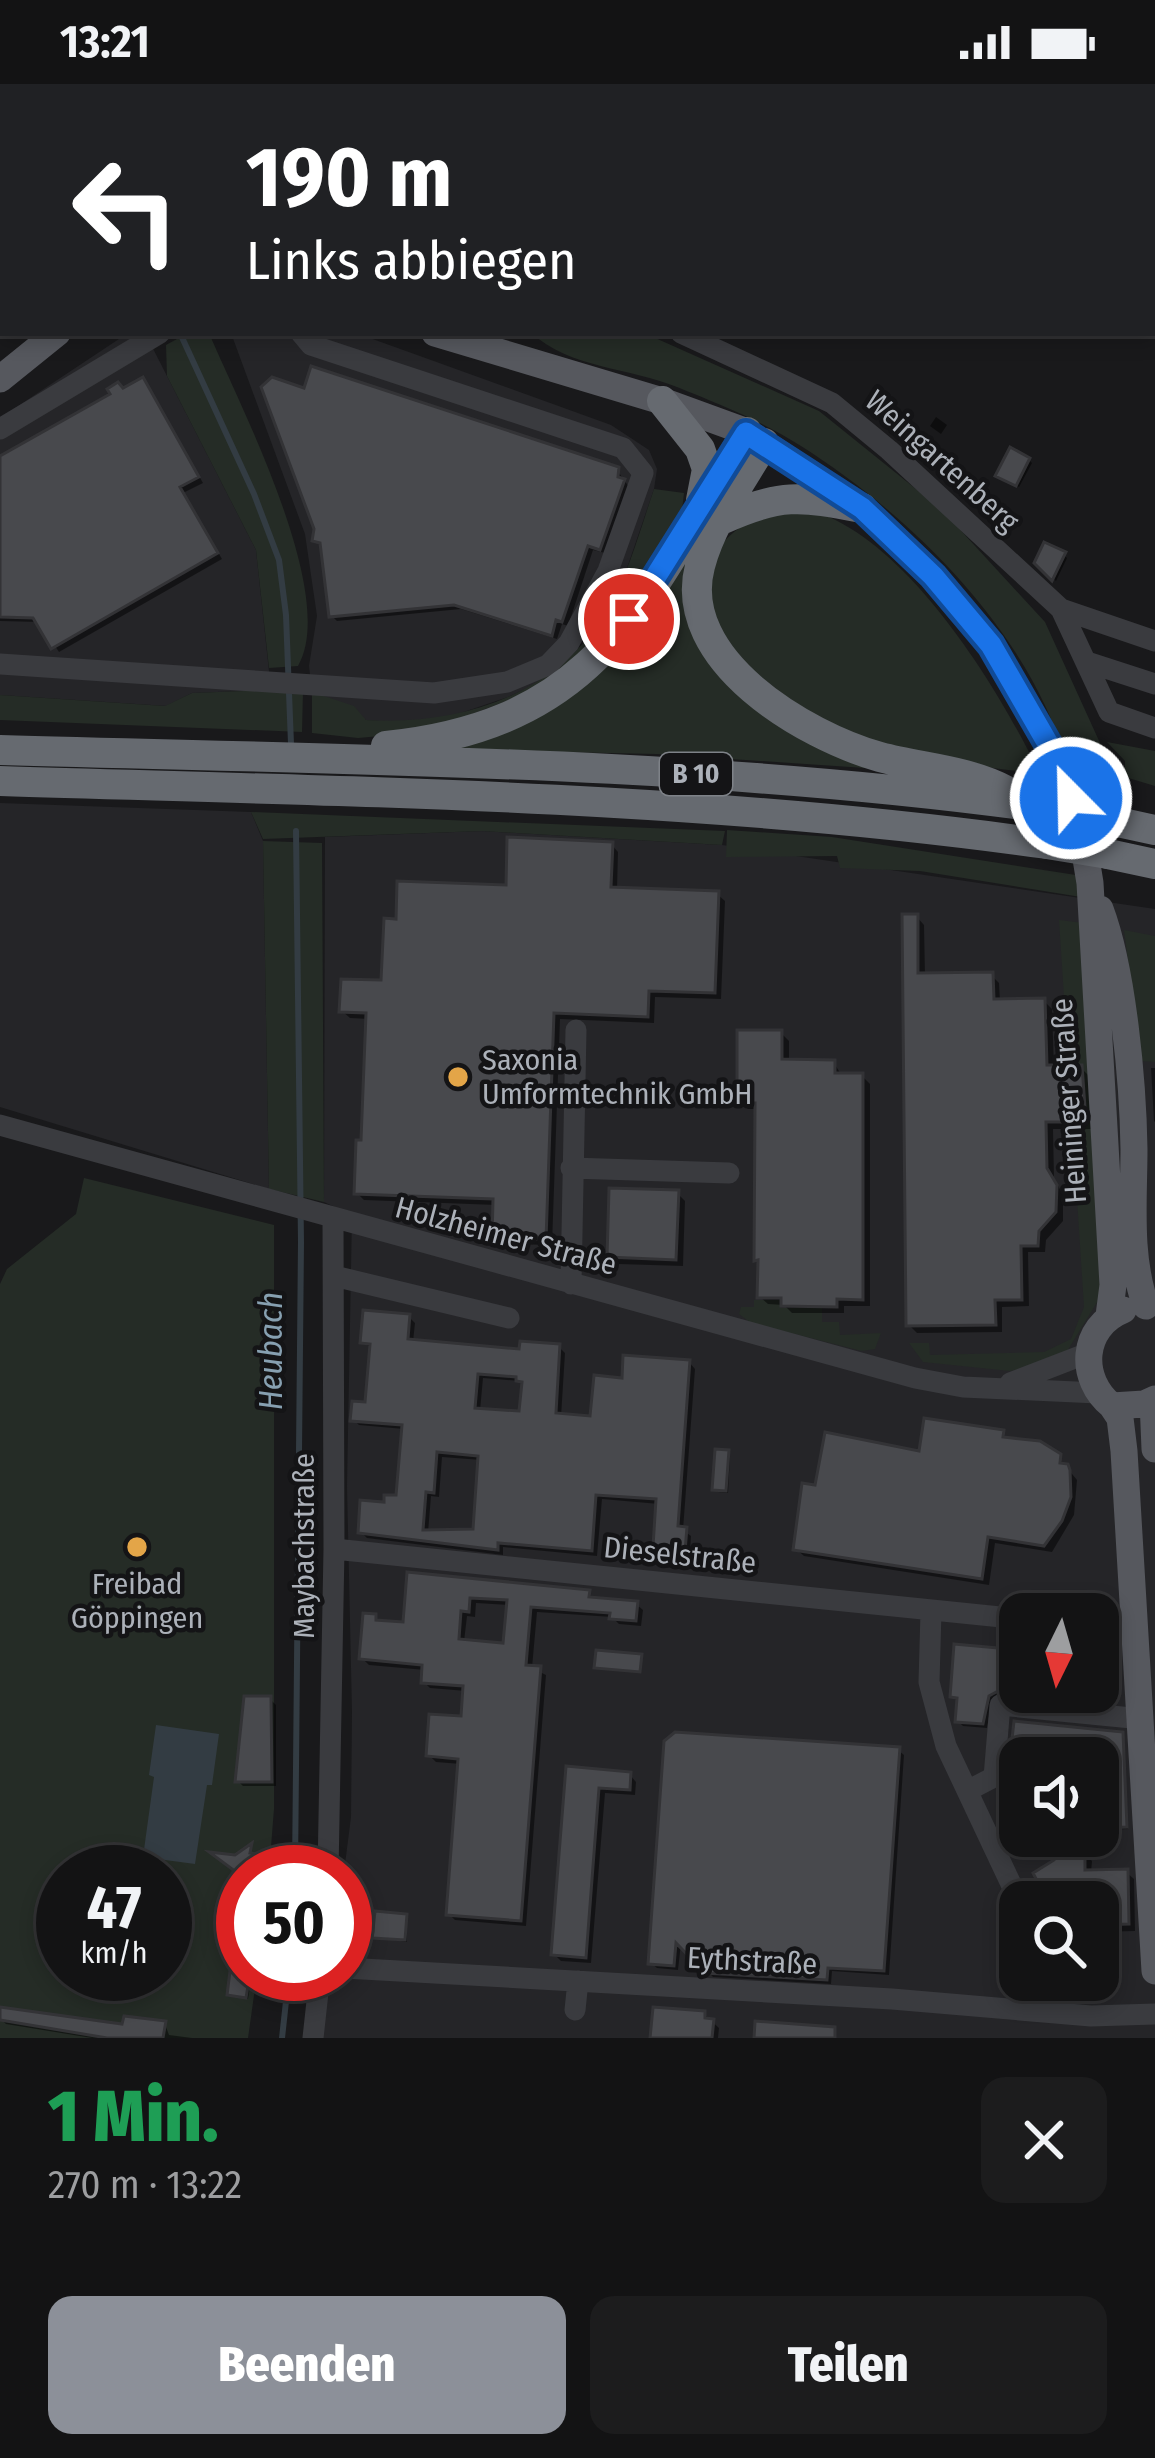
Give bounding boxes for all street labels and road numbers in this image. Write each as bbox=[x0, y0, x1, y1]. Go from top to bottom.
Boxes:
street label: Weingartenberg bbox=[858, 383, 1027, 540]
road number: B 10 bbox=[660, 753, 732, 795]
street label: Heininger Straße bbox=[1044, 997, 1094, 1205]
street label: Holzheimer Straße bbox=[391, 1189, 621, 1283]
street label: Maybachstraße bbox=[286, 1453, 322, 1639]
street label: Dieselstraße bbox=[602, 1529, 758, 1581]
street label: Eythstraße bbox=[686, 1940, 818, 1982]

